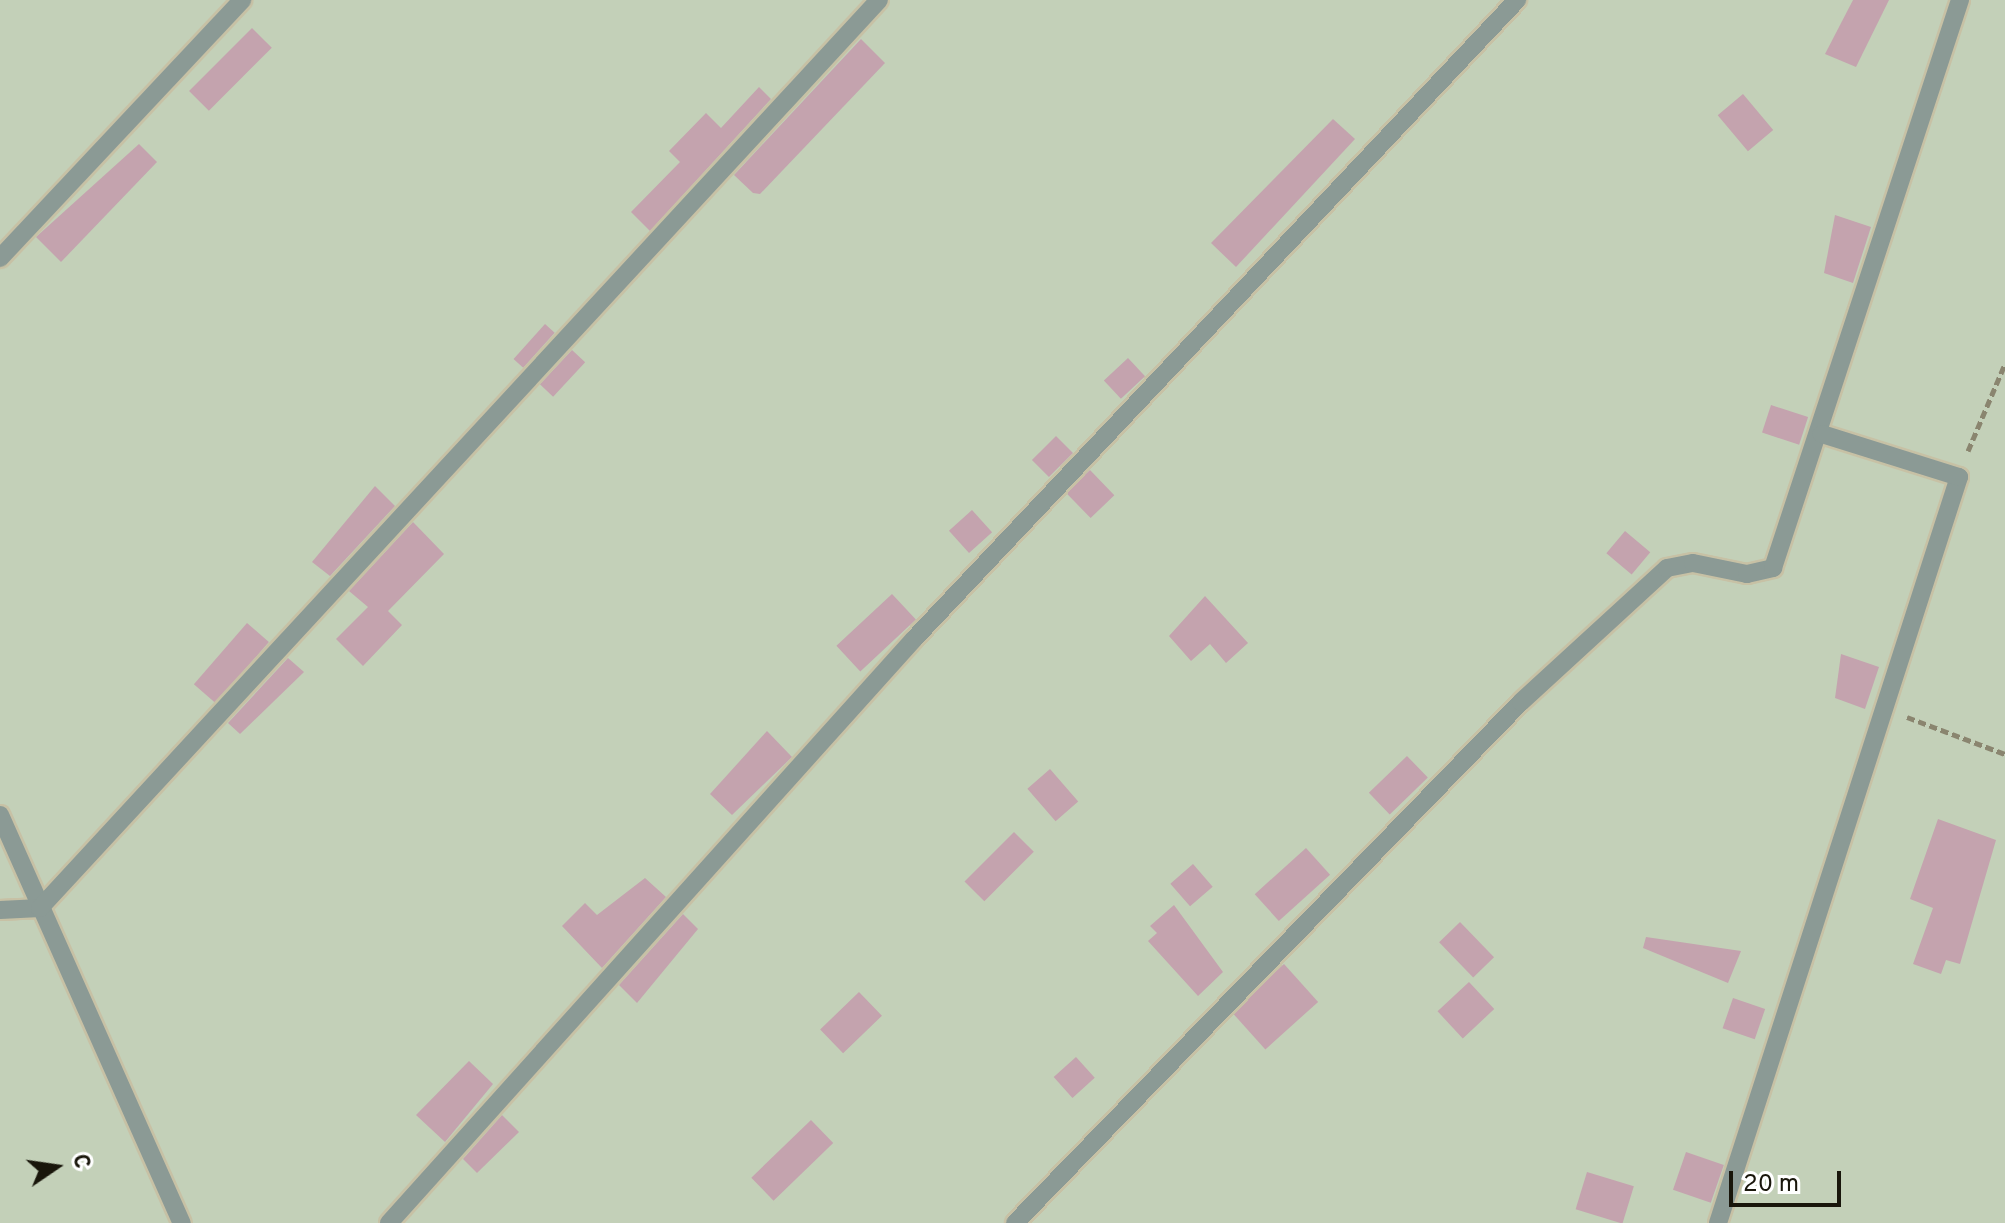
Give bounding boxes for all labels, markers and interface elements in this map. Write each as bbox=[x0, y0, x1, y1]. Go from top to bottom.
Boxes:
north arrow bbox=[16, 1127, 96, 1207]
text: С bbox=[65, 1152, 95, 1171]
scale bar bbox=[1733, 1155, 1845, 1205]
text: 20 m bbox=[1743, 1170, 1799, 1200]

